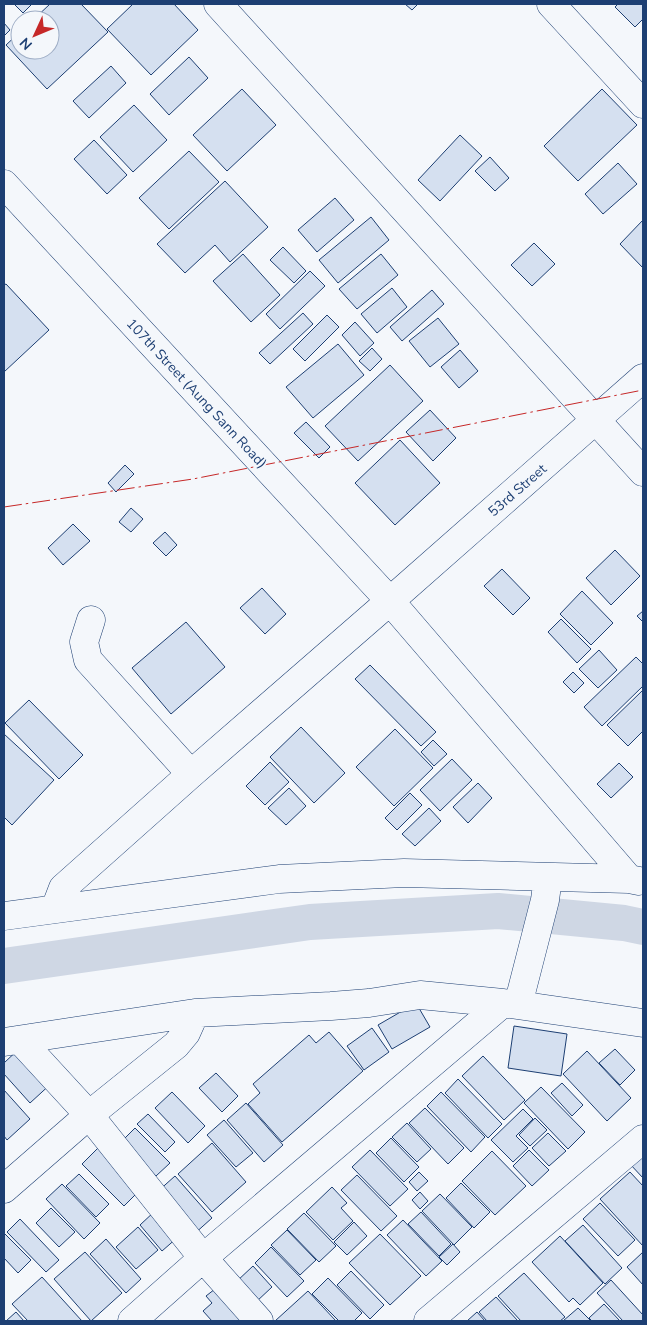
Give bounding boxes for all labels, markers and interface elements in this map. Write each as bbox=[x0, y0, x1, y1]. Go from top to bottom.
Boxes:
north arrow bbox=[10, 10, 60, 60]
text: N bbox=[16, 33, 36, 54]
street label: 107th Street (Aung Sann Road) bbox=[122, 314, 271, 472]
street label: 53rd Street bbox=[484, 460, 551, 521]

